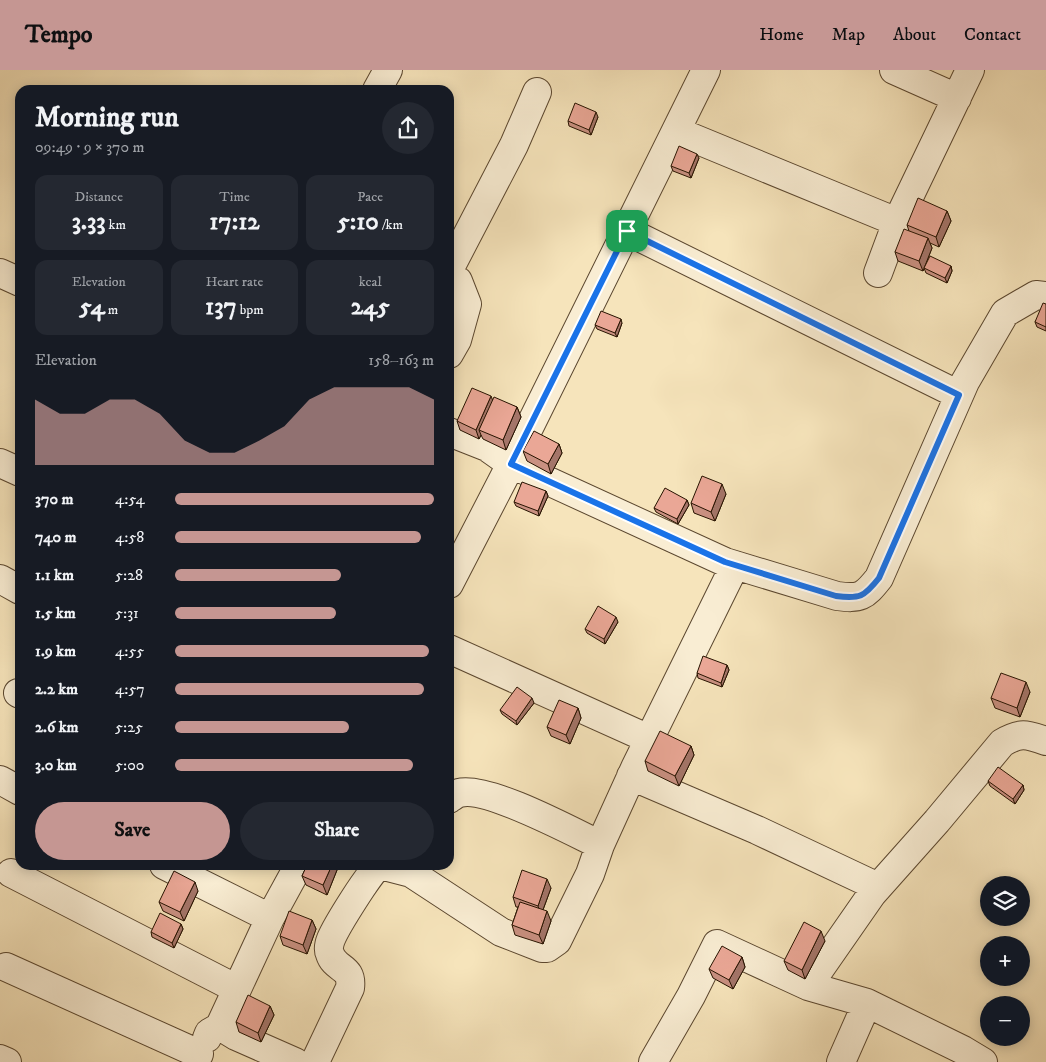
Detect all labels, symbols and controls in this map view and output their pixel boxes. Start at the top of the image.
text: Tempo [25,20,92,50]
text: Home [759,24,804,46]
text: Map [832,24,865,46]
text: About [893,24,936,46]
text: Contact [964,24,1021,46]
text: Morning run [35,100,179,135]
button: share [382,102,434,154]
text: 09:49 · 9 × 370 m [35,137,145,157]
text: Distance [75,188,123,206]
text: Time [219,188,250,206]
text: Pace [357,188,383,206]
text: 3.33 [72,206,106,237]
text: 17:12 [209,206,260,237]
text: 5:10 [337,206,379,237]
pin [606,210,648,252]
text: km [106,216,126,234]
text: /km [379,216,403,234]
icon: arrive [613,217,641,245]
text: Elevation [72,273,126,291]
text: Heart rate [206,273,263,291]
text: kcal [359,273,382,291]
text: 54 [79,291,105,322]
text: 137 [205,291,237,322]
text: 245 [351,291,390,322]
text: m [105,301,118,319]
text: bpm [237,301,264,319]
text: Elevation [35,350,97,370]
text: 158–163 m [368,350,434,370]
text: 370 m [35,489,73,509]
text: 4:54 [115,489,145,509]
text: 740 m [35,527,76,547]
text: 4:58 [115,527,144,547]
text: 1.1 km [35,565,74,585]
text: 5:28 [115,565,143,585]
text: 1.5 km [35,603,76,623]
text: 5:31 [115,603,139,623]
text: 1.9 km [35,641,76,661]
text: 4:55 [115,641,144,661]
text: 2.2 km [35,679,78,699]
text: 4:57 [115,679,145,699]
text: 2.6 km [35,717,79,737]
text: 5:25 [115,717,143,737]
text: 3.0 km [35,755,77,775]
text: 5:00 [115,755,144,775]
button: Save [35,802,230,860]
button: Share [240,802,434,860]
map controls [980,876,1030,1046]
button: layers [980,876,1030,926]
button: + [980,936,1030,986]
button: − [980,996,1030,1046]

